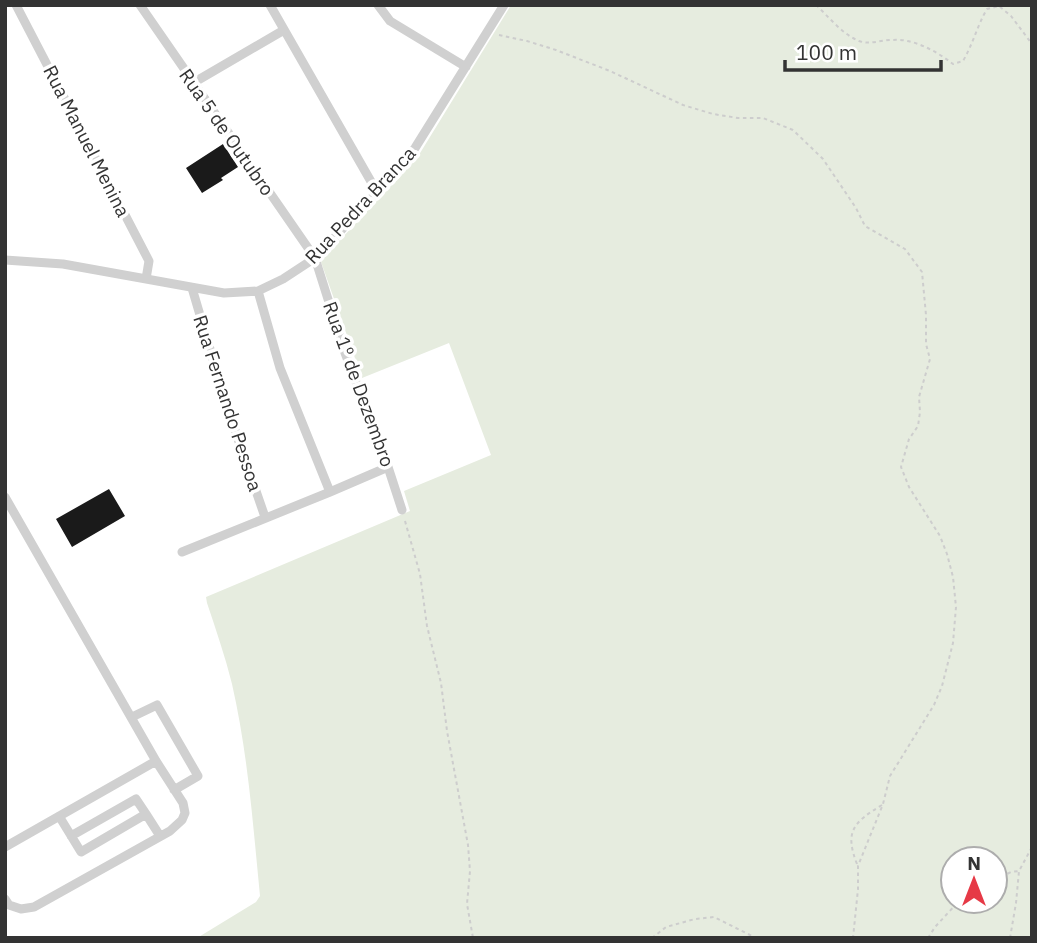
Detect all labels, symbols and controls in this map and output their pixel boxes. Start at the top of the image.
scale bar [785,28,941,72]
text: 100 m [796,38,857,66]
street label: Rua Manuel Menina [38,61,136,221]
street label: Rua 5 de Outubro [174,64,280,200]
street label: Rua Pedra Branca [300,141,420,269]
street label: Rua 1º de Dezembro [318,298,400,470]
street label: Rua Fernando Pessoa [188,312,268,494]
north arrow [939,845,1009,915]
text: N [967,851,981,875]

